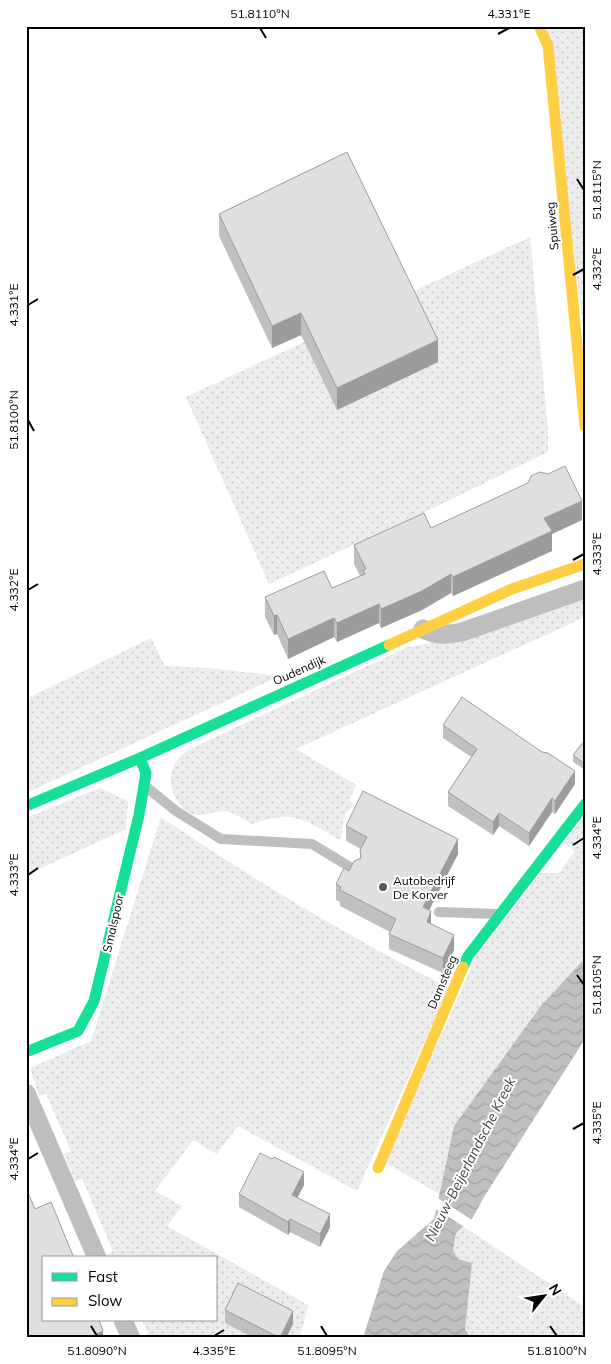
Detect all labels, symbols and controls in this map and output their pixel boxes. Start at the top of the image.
text: 51.8110°N [230,6,290,21]
text: 4.331°E [487,6,531,21]
text: 51.8115°N [589,160,604,220]
street label: Spuiweg [542,201,562,251]
text: 4.332°E [589,247,604,291]
text: 4.331°E [6,283,21,327]
text: 51.8100°N [6,390,21,450]
text: 4.333°E [589,532,604,576]
text: 4.332°E [6,568,21,612]
street label: Oudendijk [270,651,328,688]
text: 4.334°E [589,816,604,860]
text: 4.333°E [6,853,21,897]
place label: Autobedrijf De Korver [393,873,456,902]
marker: Autobedrijf De Korver [377,881,389,893]
street label: Smalspoor [99,892,127,954]
street label: Damsteeg [424,953,460,1011]
text: 51.8105°N [589,955,604,1015]
water label: Nieuw-Beijerlandsche Kreek [421,1073,520,1244]
text: 4.335°E [589,1101,604,1145]
text: 4.334°E [6,1137,21,1181]
legend [42,1256,218,1322]
text: Fast [88,1267,118,1286]
north arrow [518,1272,568,1322]
text: N [545,1280,566,1299]
text: Slow [88,1291,122,1310]
text: 51.8090°N [67,1343,127,1358]
text: 4.335°E [192,1343,236,1358]
text: 51.8095°N [297,1343,357,1358]
text: 51.8100°N [527,1343,587,1358]

